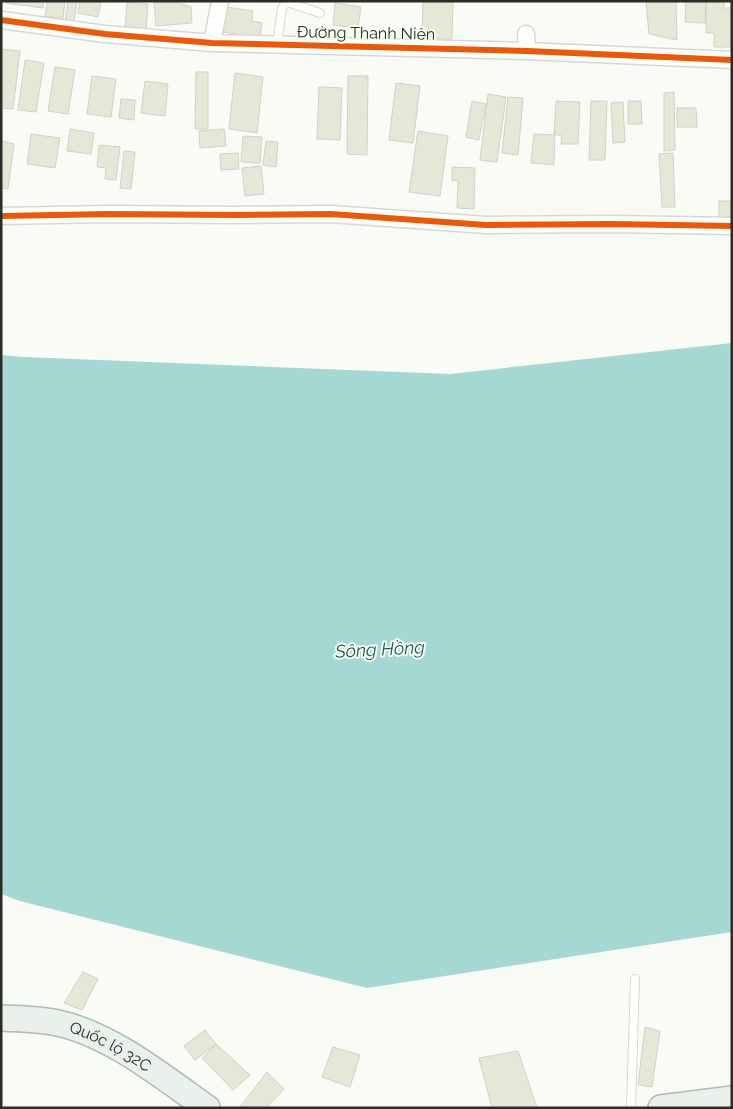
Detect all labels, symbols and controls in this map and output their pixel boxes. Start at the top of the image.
street label: Đường Thanh Niên [297,22,435,44]
water label: Sông Hồng [334,636,426,662]
street label: Quốc lộ 32C [67,1017,155,1075]

